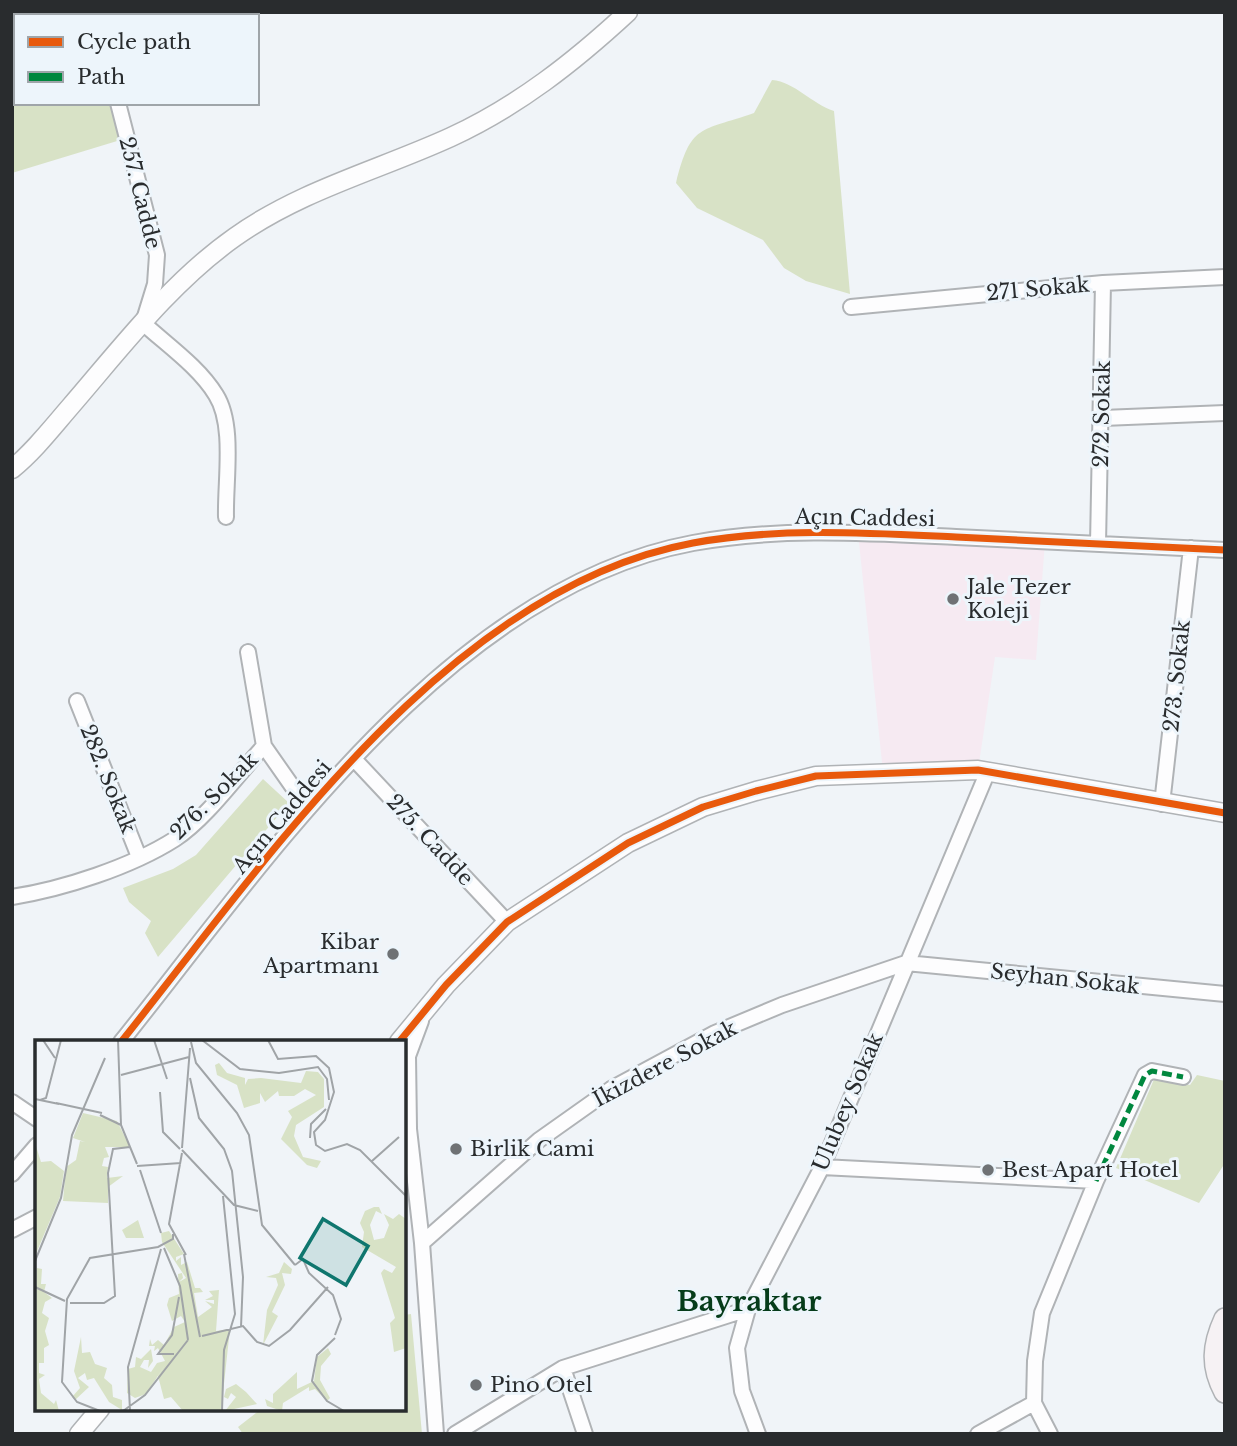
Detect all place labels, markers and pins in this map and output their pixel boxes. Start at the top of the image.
place label: Jale Tezer Koleji [964,574,1071,624]
marker: Jale Tezer Koleji [945,591,961,607]
place label: Kibar Apartmanı [262,929,379,979]
marker: Kibar Apartmanı [385,946,401,962]
place label: Birlik Cami [470,1136,594,1162]
marker: Birlik Cami [448,1141,464,1157]
place label: Best Apart Hotel [1002,1157,1178,1183]
marker: Best Apart Hotel [980,1162,996,1178]
place label: Pino Otel [490,1372,593,1398]
marker: Pino Otel [468,1377,484,1393]

